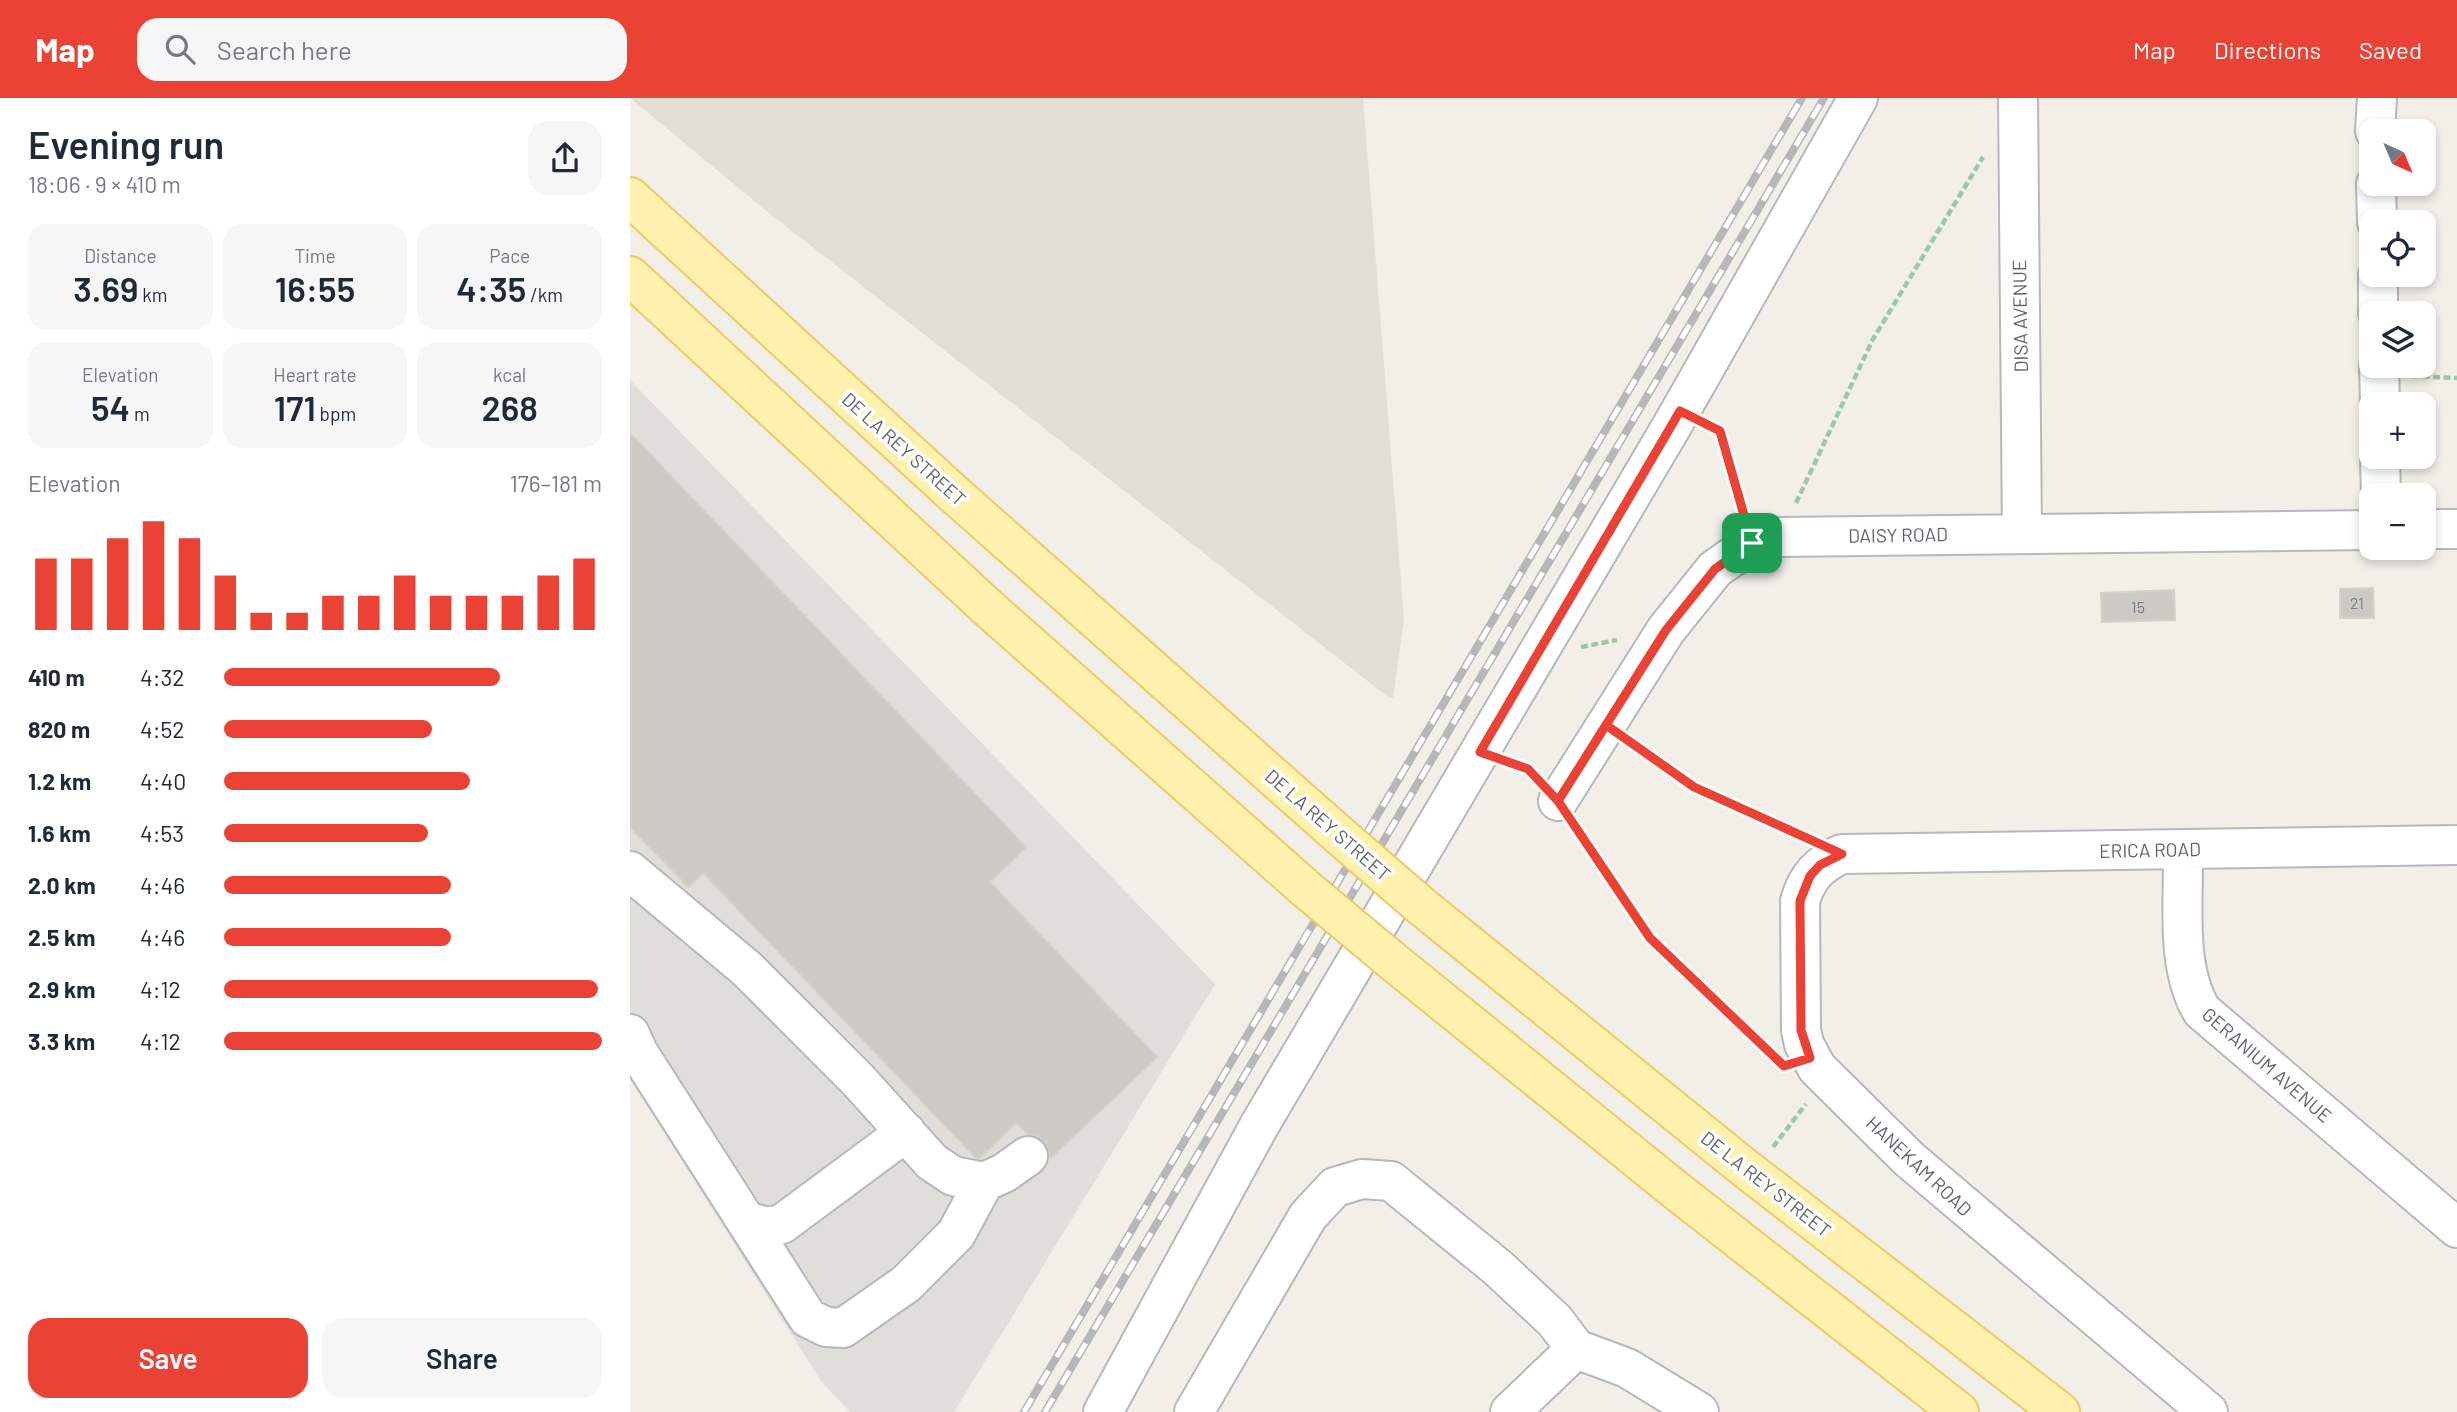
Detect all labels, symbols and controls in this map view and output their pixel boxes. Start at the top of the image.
search box [137,18,627,81]
text: Map [35,29,95,69]
icon: search [161,30,199,68]
text: Search here [217,34,352,65]
text: Map [2133,35,2176,64]
text: Directions [2214,35,2321,64]
text: Saved [2359,35,2422,64]
north arrow [2359,119,2436,196]
map controls [2359,119,2436,560]
text: Evening run [28,121,224,167]
button: share [528,121,602,195]
text: 18:06 · 9 × 410 m [28,170,181,198]
button: locate [2359,210,2436,287]
text: Distance [84,244,157,267]
text: Time [294,244,336,267]
text: Pace [489,244,530,267]
street label: DISA AVENUE [2007,259,2032,373]
text: 3.69 [73,267,138,309]
text: 16:55 [275,267,355,309]
text: 4:35 [456,267,526,309]
text: km [138,283,167,306]
text: /km [526,283,563,306]
button: layers [2359,301,2436,378]
text: Elevation [82,363,159,386]
text: Heart rate [273,363,357,386]
text: kcal [493,363,526,386]
text: 54 [91,386,130,428]
text: 171 [274,386,316,428]
text: 268 [481,386,538,428]
street label: DE LA REY STREET [838,387,971,510]
button: + [2359,392,2436,469]
text: m [130,402,150,425]
text: bpm [316,402,356,425]
text: Elevation [28,469,121,497]
text: 176–181 m [510,469,602,497]
button: − [2359,483,2436,560]
pin [1722,513,1782,573]
street label: DAISY ROAD [1848,522,1948,547]
icon: arrive [1733,524,1771,562]
house number: 21 [2350,593,2364,612]
house number: 15 [2131,597,2145,616]
text: 410 m [28,663,85,691]
text: 4:32 [140,663,185,691]
text: 820 m [28,715,90,743]
text: 4:52 [140,715,185,743]
street label: DE LA REY STREET [1261,764,1396,885]
text: 1.2 km [28,767,91,795]
text: 4:40 [140,767,186,795]
text: 1.6 km [28,819,91,847]
text: 4:53 [140,819,184,847]
street label: ERICA ROAD [2099,837,2201,862]
text: 2.0 km [28,871,96,899]
text: 4:46 [140,871,185,899]
text: 2.5 km [28,923,96,951]
text: 4:46 [140,923,185,951]
text: 2.9 km [28,975,95,1003]
text: 4:12 [140,975,181,1003]
street label: GERANIUM AVENUE [2198,1002,2337,1127]
text: 3.3 km [28,1027,95,1055]
text: 4:12 [140,1027,181,1055]
street label: HANEKAM ROAD [1862,1111,1977,1220]
street label: DE LA REY STREET [1697,1126,1836,1241]
button: Save [28,1318,308,1398]
button: Share [322,1318,602,1398]

